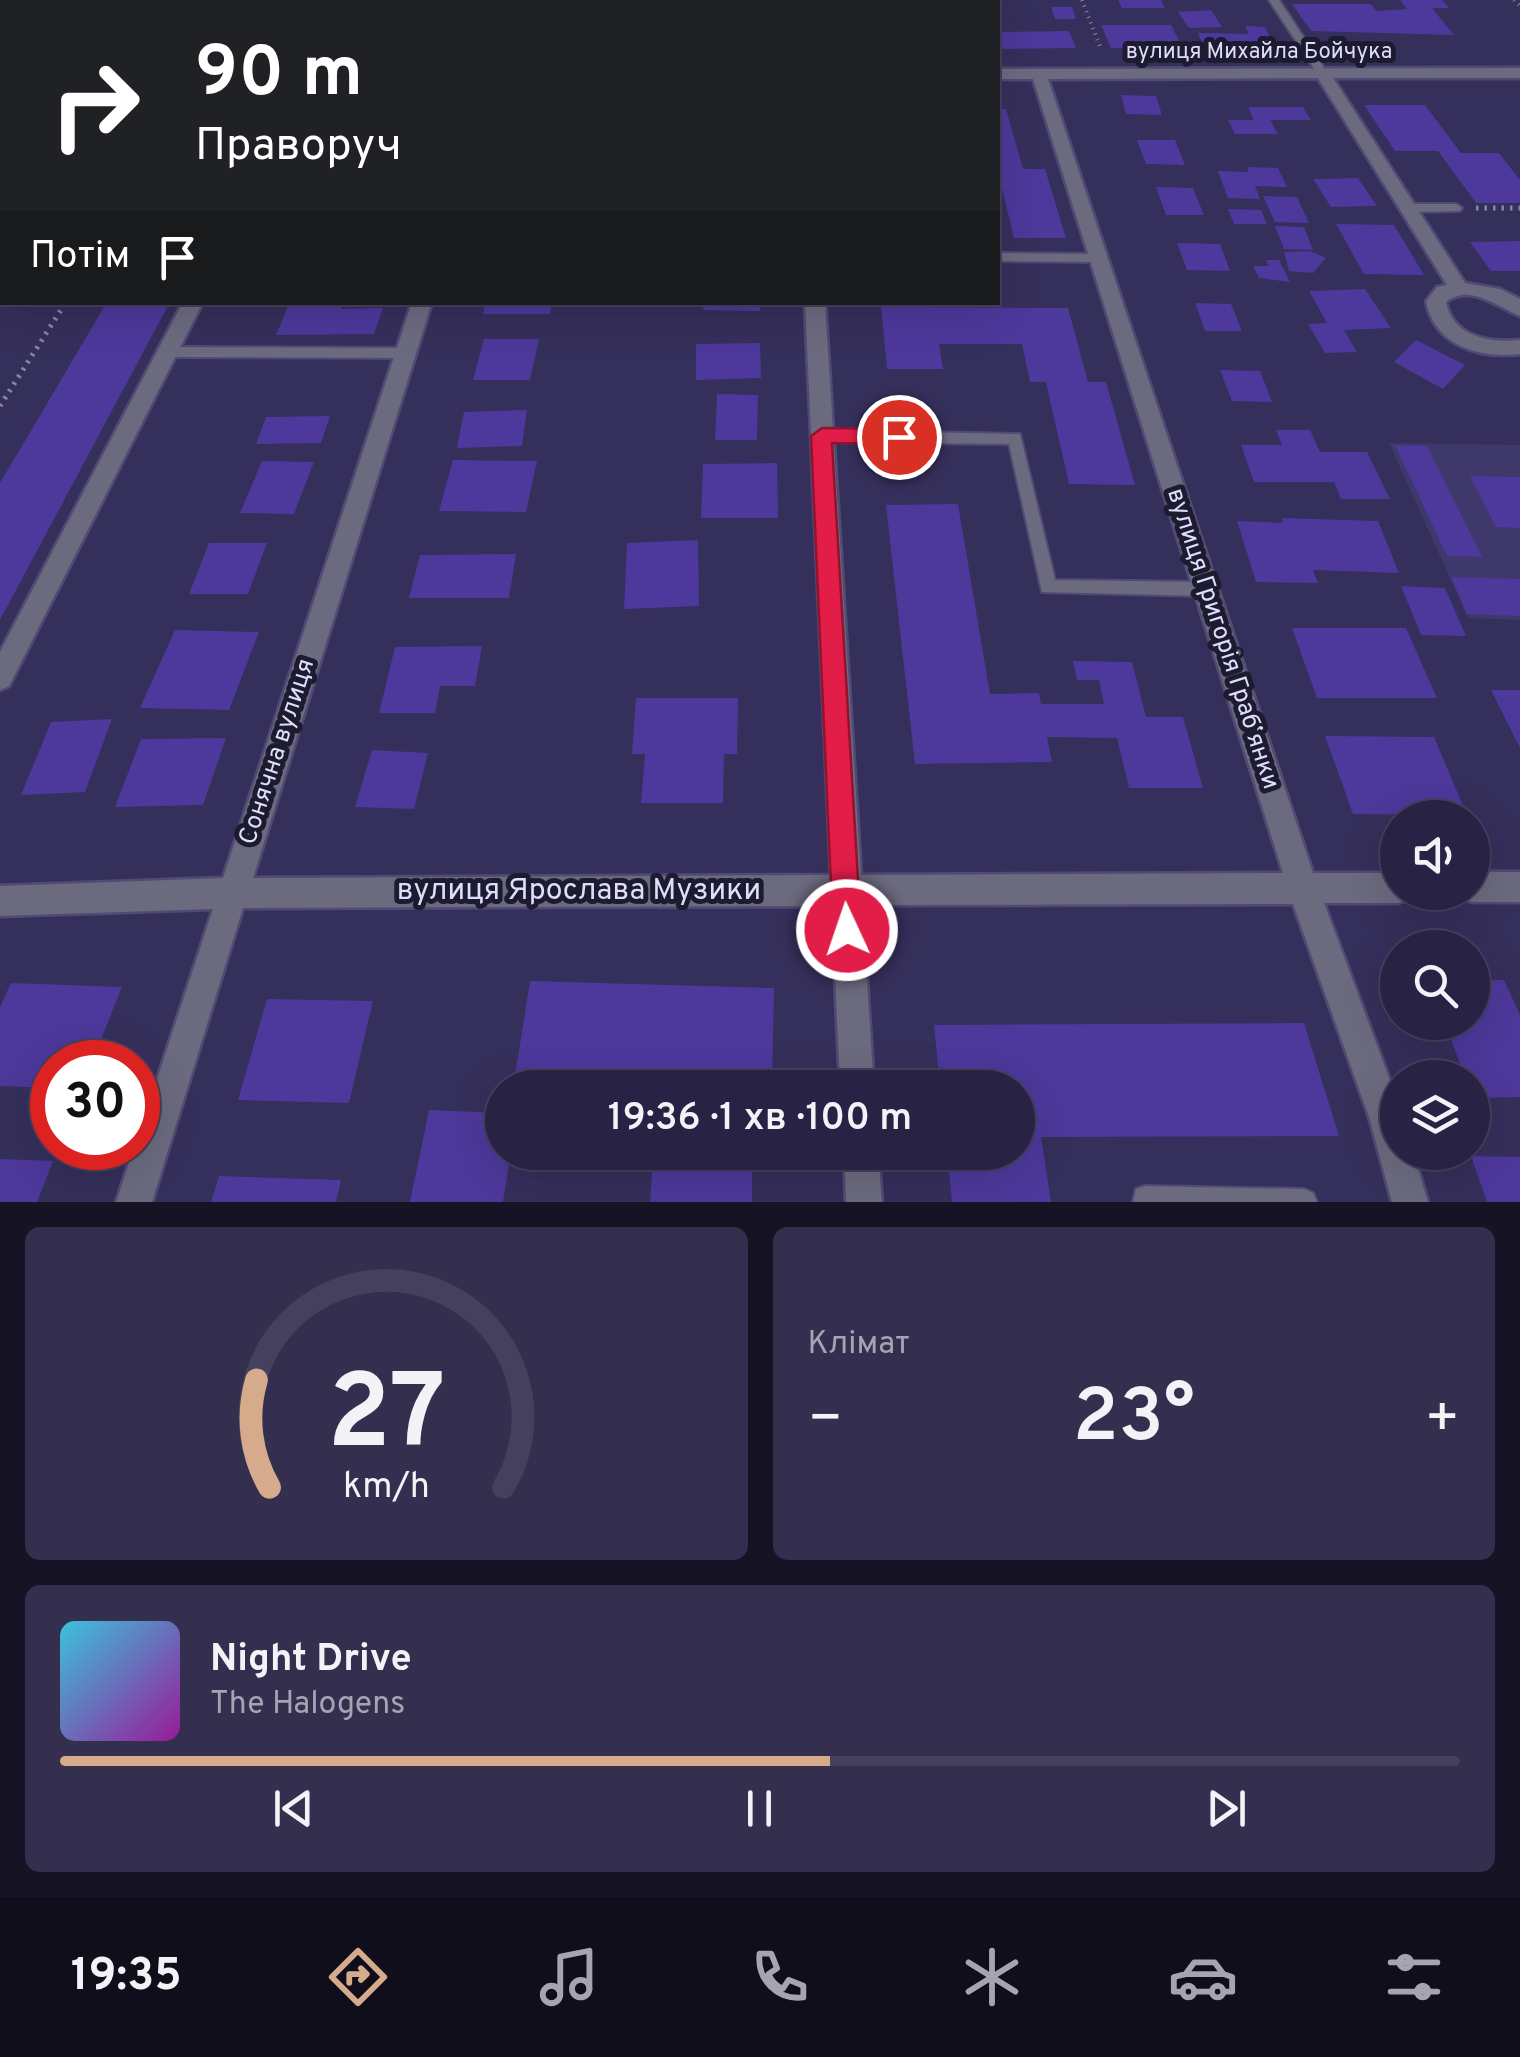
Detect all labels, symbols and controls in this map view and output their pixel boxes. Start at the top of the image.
text: 90 m [195,32,363,121]
street label: вулиця Михайла Бойчука [1126,39,1392,66]
icon: right [30,40,160,170]
text: Праворуч [195,119,402,176]
icon: arrive [150,230,205,285]
text: Потім [30,233,130,282]
pin [857,395,942,480]
icon: arrive [872,410,927,465]
street label: вулиця Григорія Грабʼянки [1158,484,1286,794]
street label: Сонячна вулиця [233,655,323,849]
map controls [1380,800,1490,1170]
button: sound [1380,800,1490,910]
street label: вулиця Ярослава Музики [397,873,761,910]
position arrow [795,878,899,982]
button: search [1380,930,1490,1040]
speed limit sign: 30 [30,1040,160,1170]
button: layers [1380,1060,1490,1170]
text: 19:36 · 1 хв · 100 m [608,1095,912,1144]
text: Клімат [808,1325,910,1365]
text: 27 [327,1353,445,1485]
text: 23° [1073,1373,1195,1468]
text: − [808,1386,843,1456]
text: + [1425,1386,1460,1456]
text: km/h [343,1465,430,1511]
text: Night Drive [210,1636,412,1685]
text: The Halogens [210,1685,405,1725]
icon: previous [266,1781,321,1836]
icon: pause [732,1781,787,1836]
icon: next [1199,1781,1254,1836]
icon: directions [323,1942,393,2012]
icon: music [534,1942,604,2012]
icon: phone [745,1942,815,2012]
icon: climate [957,1942,1027,2012]
icon: car [1168,1942,1238,2012]
icon: filters [1379,1942,1449,2012]
text: 19:35 [71,1949,182,2006]

